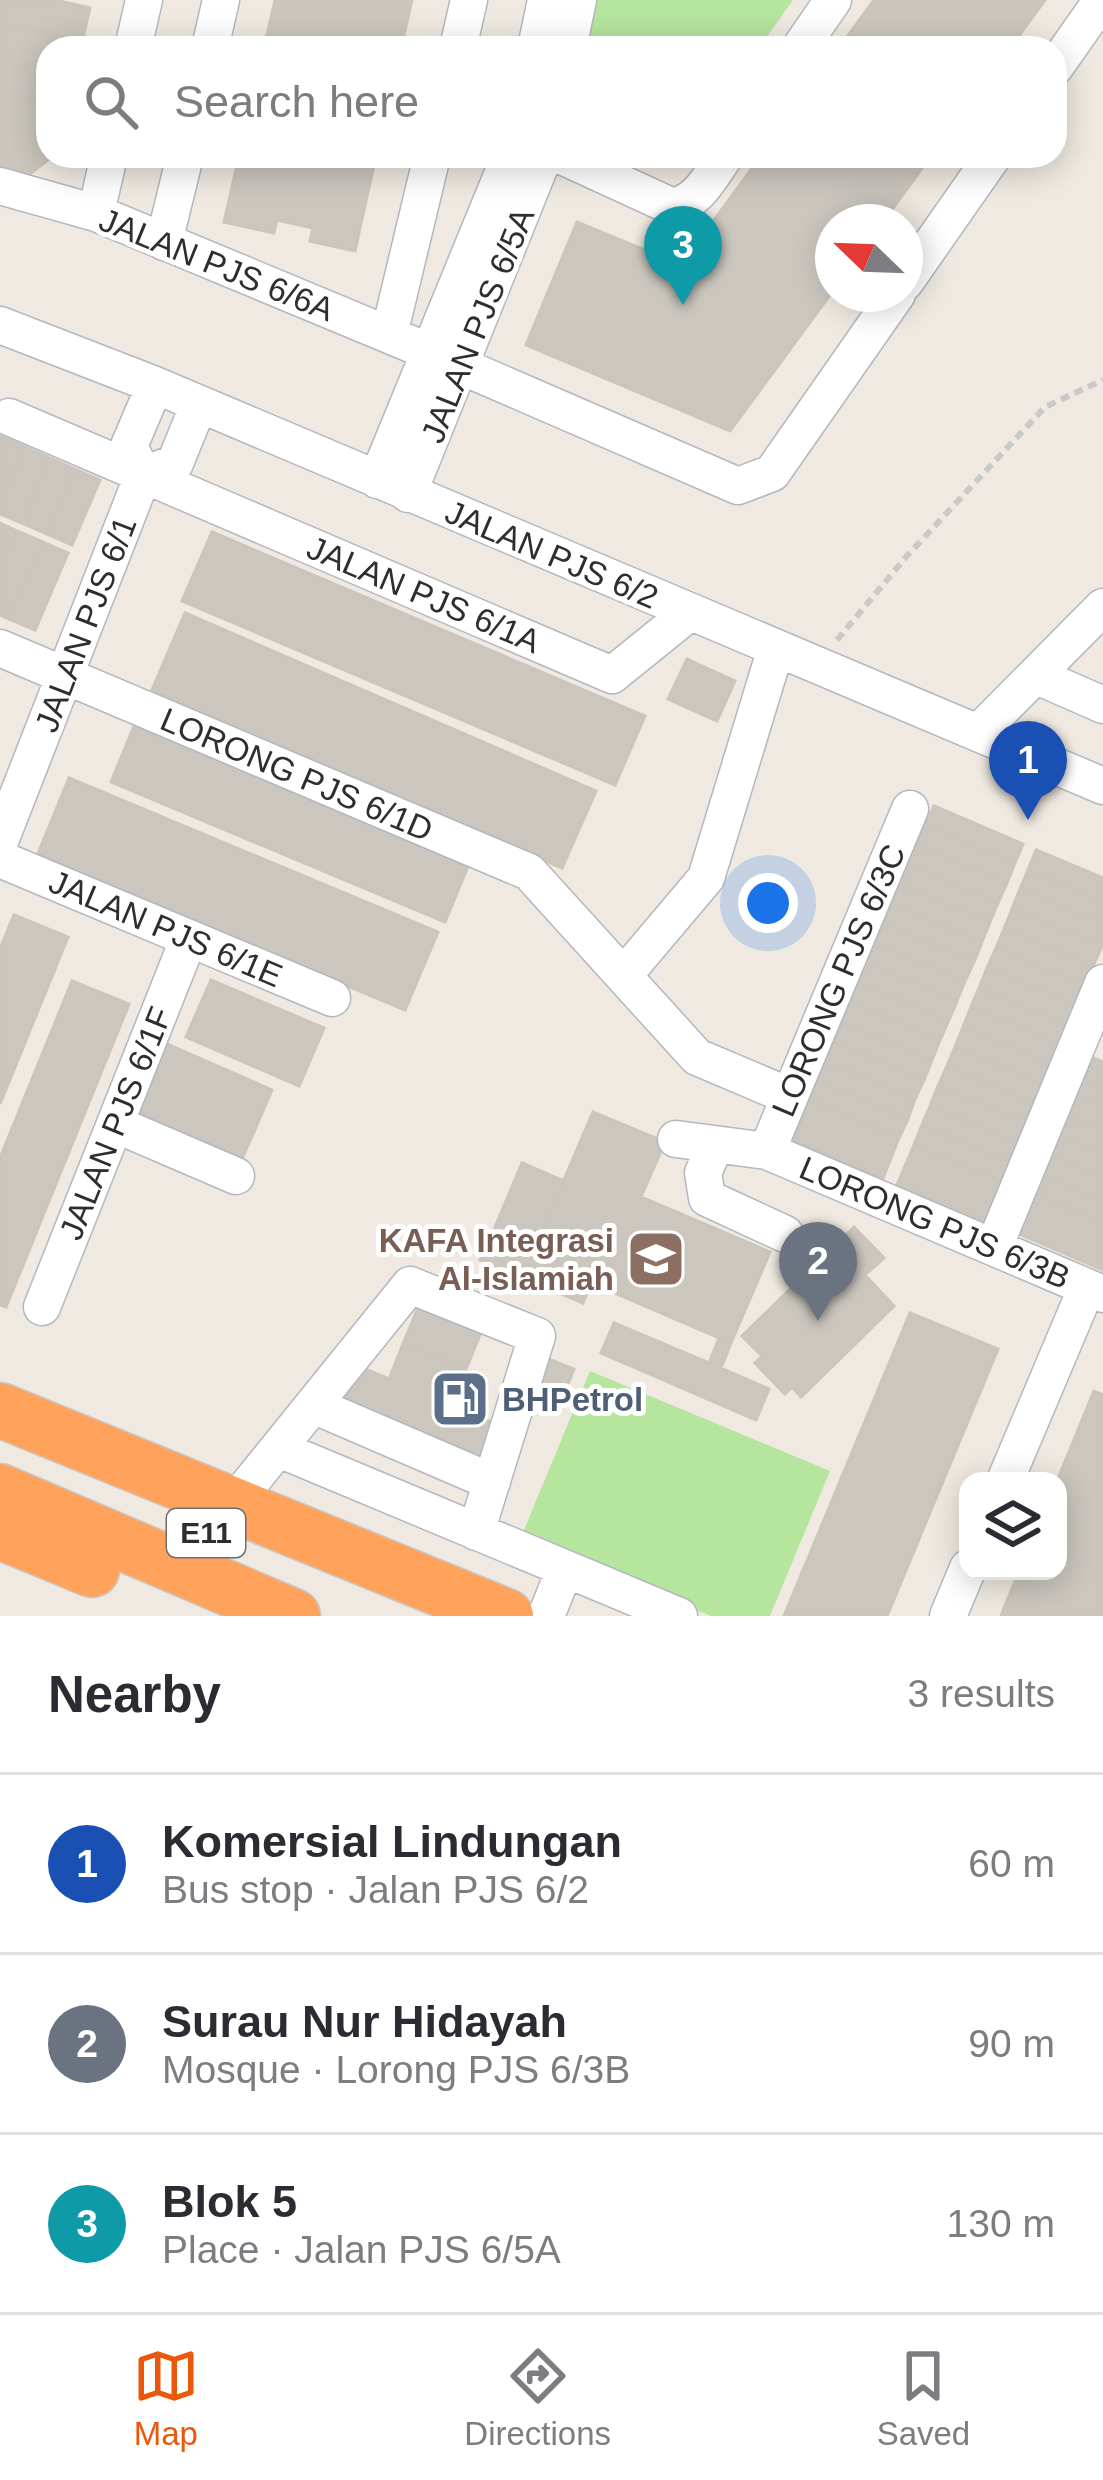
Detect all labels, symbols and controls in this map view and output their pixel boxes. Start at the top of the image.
search box [36,36,1067,168]
icon: search [78,69,144,135]
text: Search here [174,76,419,127]
street label: JALAN PJS 6/6A [94,201,339,328]
street label: JALAN PJS 6/5A [414,203,541,448]
north arrow [815,204,923,312]
pin: 3 [644,206,722,305]
street label: JALAN PJS 6/2 [440,493,664,616]
street label: JALAN PJS 6/1 [27,511,143,737]
street label: JALAN PJS 6/1A [302,529,546,660]
street label: LORONG PJS 6/1D [155,700,438,848]
pin: 1 [989,721,1067,820]
street label: LORONG PJS 6/3C [764,839,912,1122]
street label: JALAN PJS 6/1E [44,863,288,994]
your location [738,873,798,933]
street label: JALAN PJS 6/1F [52,1001,179,1245]
street label: LORONG PJS 6/3B [794,1149,1075,1296]
place label: KAFA Integrasi Al-Islamiah [379,1222,614,1297]
pin: 2 [779,1222,857,1321]
school or university icon: KAFA Integrasi Al-Islamiah [625,1228,687,1290]
fuel station icon: BHPetrol [429,1368,491,1430]
place label: BHPetrol [502,1381,643,1418]
map controls [959,1472,1067,1580]
button: layers [959,1472,1067,1580]
road number: E11 [167,1509,245,1557]
text: Nearby [48,1666,221,1723]
text: 3 results [908,1672,1055,1715]
text: Komersial Lindungan [162,1816,622,1867]
text: 1 [76,1842,98,1885]
text: 60 m [968,1842,1055,1885]
text: Bus stop · Jalan PJS 6/2 [162,1868,589,1911]
text: Surau Nur Hidayah [162,1996,567,2047]
text: 2 [76,2022,98,2065]
text: 90 m [968,2022,1055,2065]
text: Mosque · Lorong PJS 6/3B [162,2048,630,2091]
text: Blok 5 [162,2176,297,2227]
text: 3 [76,2202,98,2245]
text: 130 m [947,2202,1055,2245]
text: Place · Jalan PJS 6/5A [162,2228,561,2271]
tab: Map [133,2343,199,2453]
tab: Directions [464,2343,611,2453]
tab: Saved [877,2343,970,2453]

